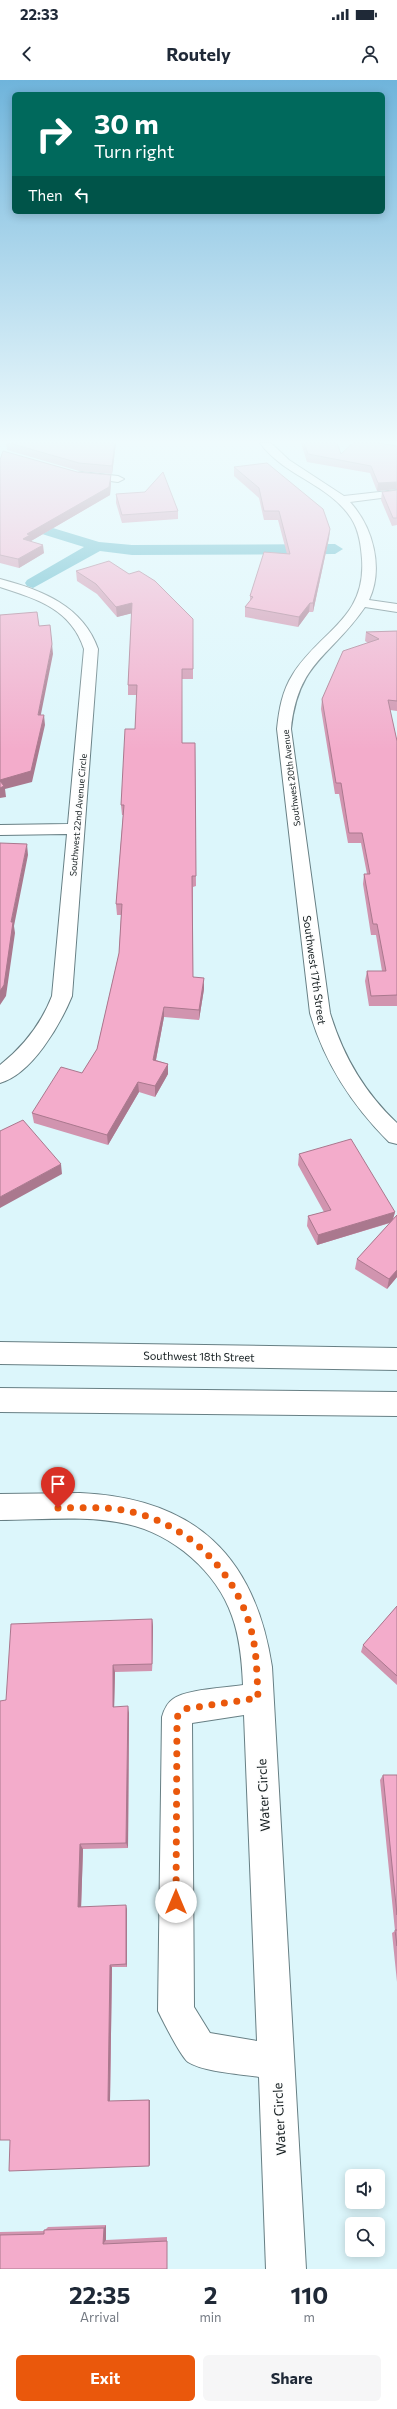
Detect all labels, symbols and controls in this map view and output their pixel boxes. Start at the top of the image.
text: 22:33 [20,5,58,23]
icon: back [16,43,38,65]
text: Routely [166,43,231,65]
icon: person [359,43,381,65]
text: 30 m [94,106,159,140]
icon: right [28,108,80,160]
text: Turn right [94,140,174,162]
icon: left [71,184,93,206]
text: Then [28,186,63,204]
street label: Southwest 20th Avenue [280,729,302,827]
street label: Southwest 22nd Avenue Circle [67,753,89,877]
street label: Southwest 17th Street [301,914,329,1026]
street label: Southwest 18th Street [143,1349,255,1363]
pin [41,1467,75,1508]
icon: arrive [47,1473,69,1495]
street label: Water Circle [253,1758,273,1832]
position arrow [155,1881,197,1923]
street label: Water Circle [269,2082,289,2156]
map controls [345,2169,385,2257]
button: sound [345,2169,385,2209]
button: search [345,2217,385,2257]
text: 22:35 [69,2280,131,2309]
text: 2 [204,2280,217,2309]
text: 110 [290,2280,328,2309]
text: Arrival [80,2309,119,2325]
text: min [199,2309,222,2325]
text: m [304,2309,315,2325]
button: Exit [16,2355,195,2401]
button: Share [203,2355,381,2401]

